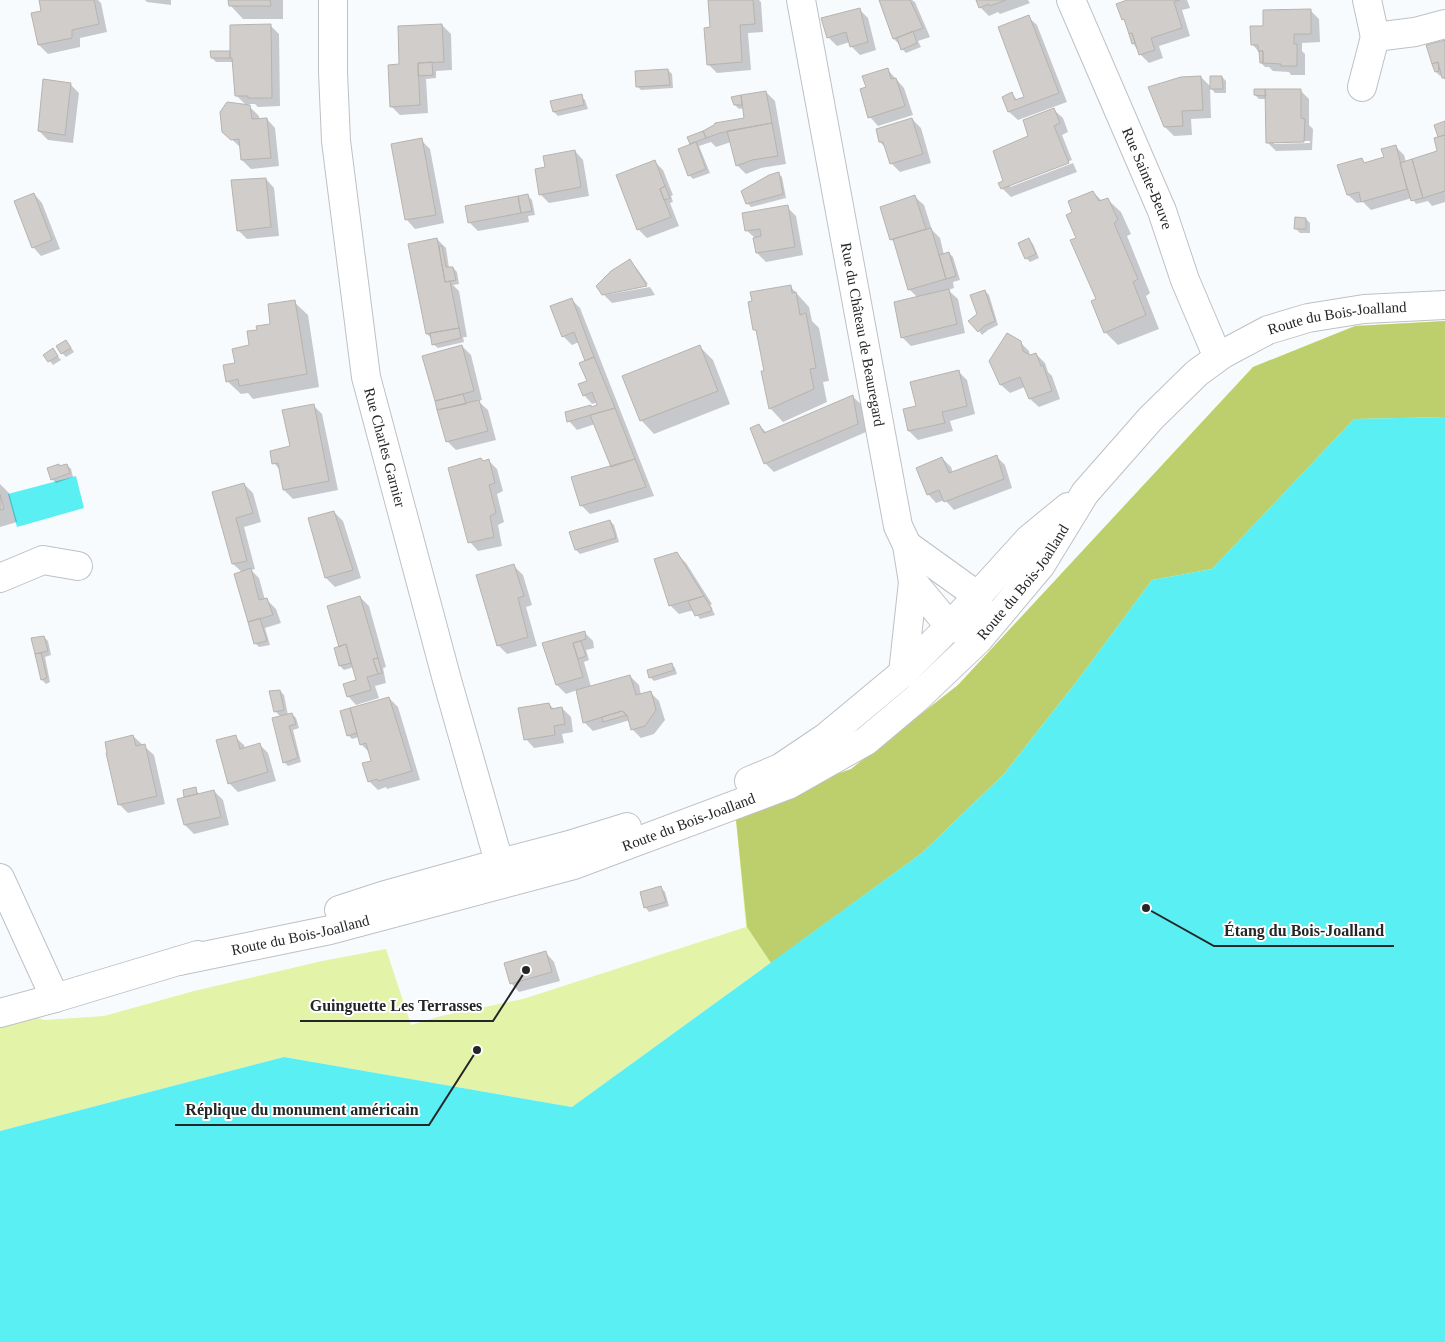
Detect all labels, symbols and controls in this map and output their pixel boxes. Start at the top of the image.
street label: Rue Sainte-Beuve [1119,125,1176,232]
street label: Rue du Château de Beauregard [838,241,888,428]
street label: Route du Bois-Joalland [1266,299,1407,338]
street label: Rue Charles Garnier [361,386,409,509]
street label: Route du Bois-Joalland [974,521,1072,643]
street label: Route du Bois-Joalland [620,790,758,854]
street label: Route du Bois-Joalland [230,912,371,958]
callout: Étang du Bois-Joalland [1214,915,1394,946]
text: Étang du Bois-Joalland [1224,921,1384,940]
callout: Guinguette Les Terrasses [300,990,493,1021]
text: Guinguette Les Terrasses [310,997,482,1015]
callout: Réplique du monument américain [175,1094,429,1125]
text: Réplique du monument américain [185,1101,419,1119]

